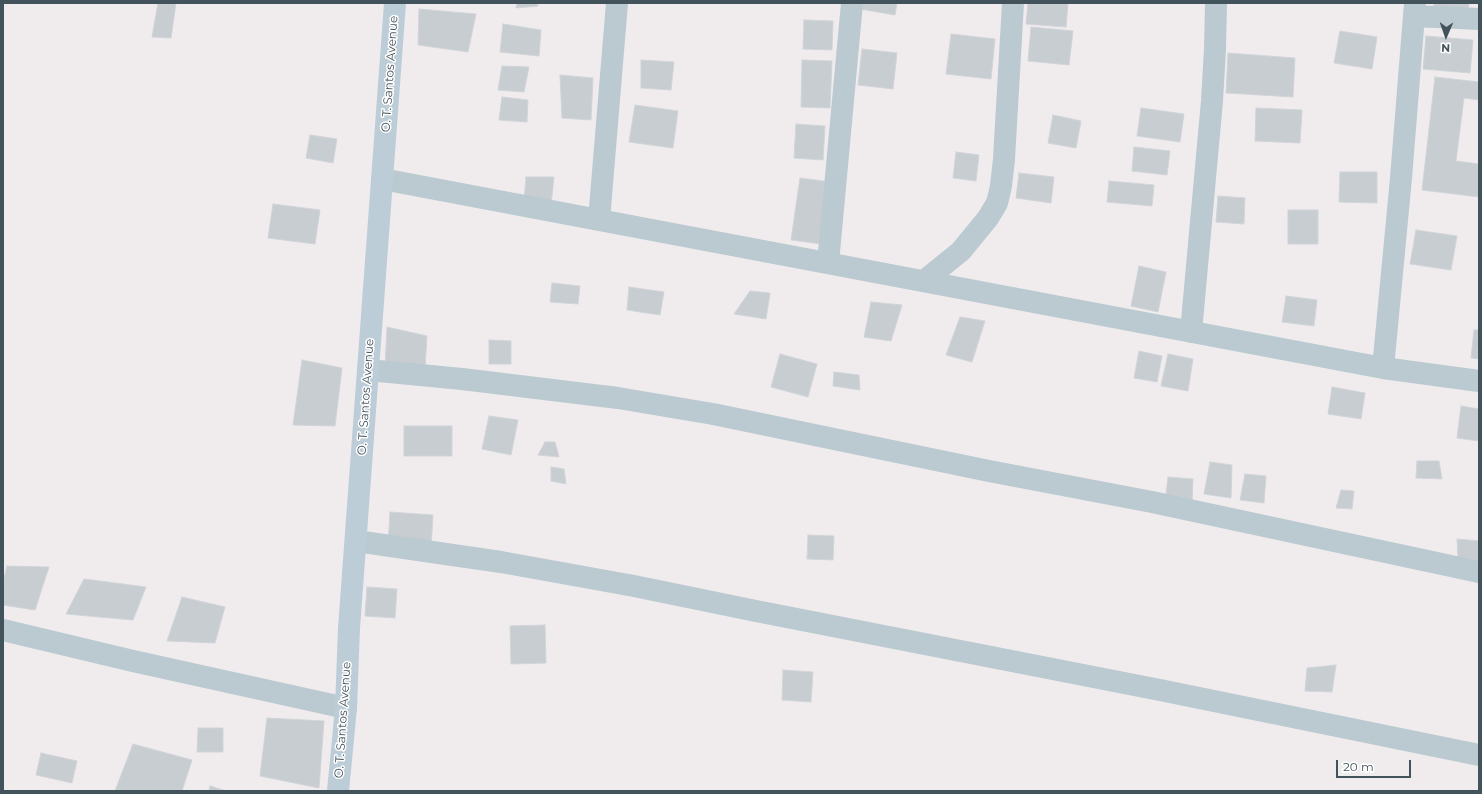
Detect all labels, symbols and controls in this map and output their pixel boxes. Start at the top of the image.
street label: O. T. Santos Avenue [379,15,401,133]
north arrow [1426,16,1466,56]
text: N [1441,41,1450,55]
street label: O. T. Santos Avenue [355,338,377,456]
street label: O. T. Santos Avenue [332,661,354,779]
scale bar [1338,752,1413,778]
text: 20 m [1343,759,1374,774]

